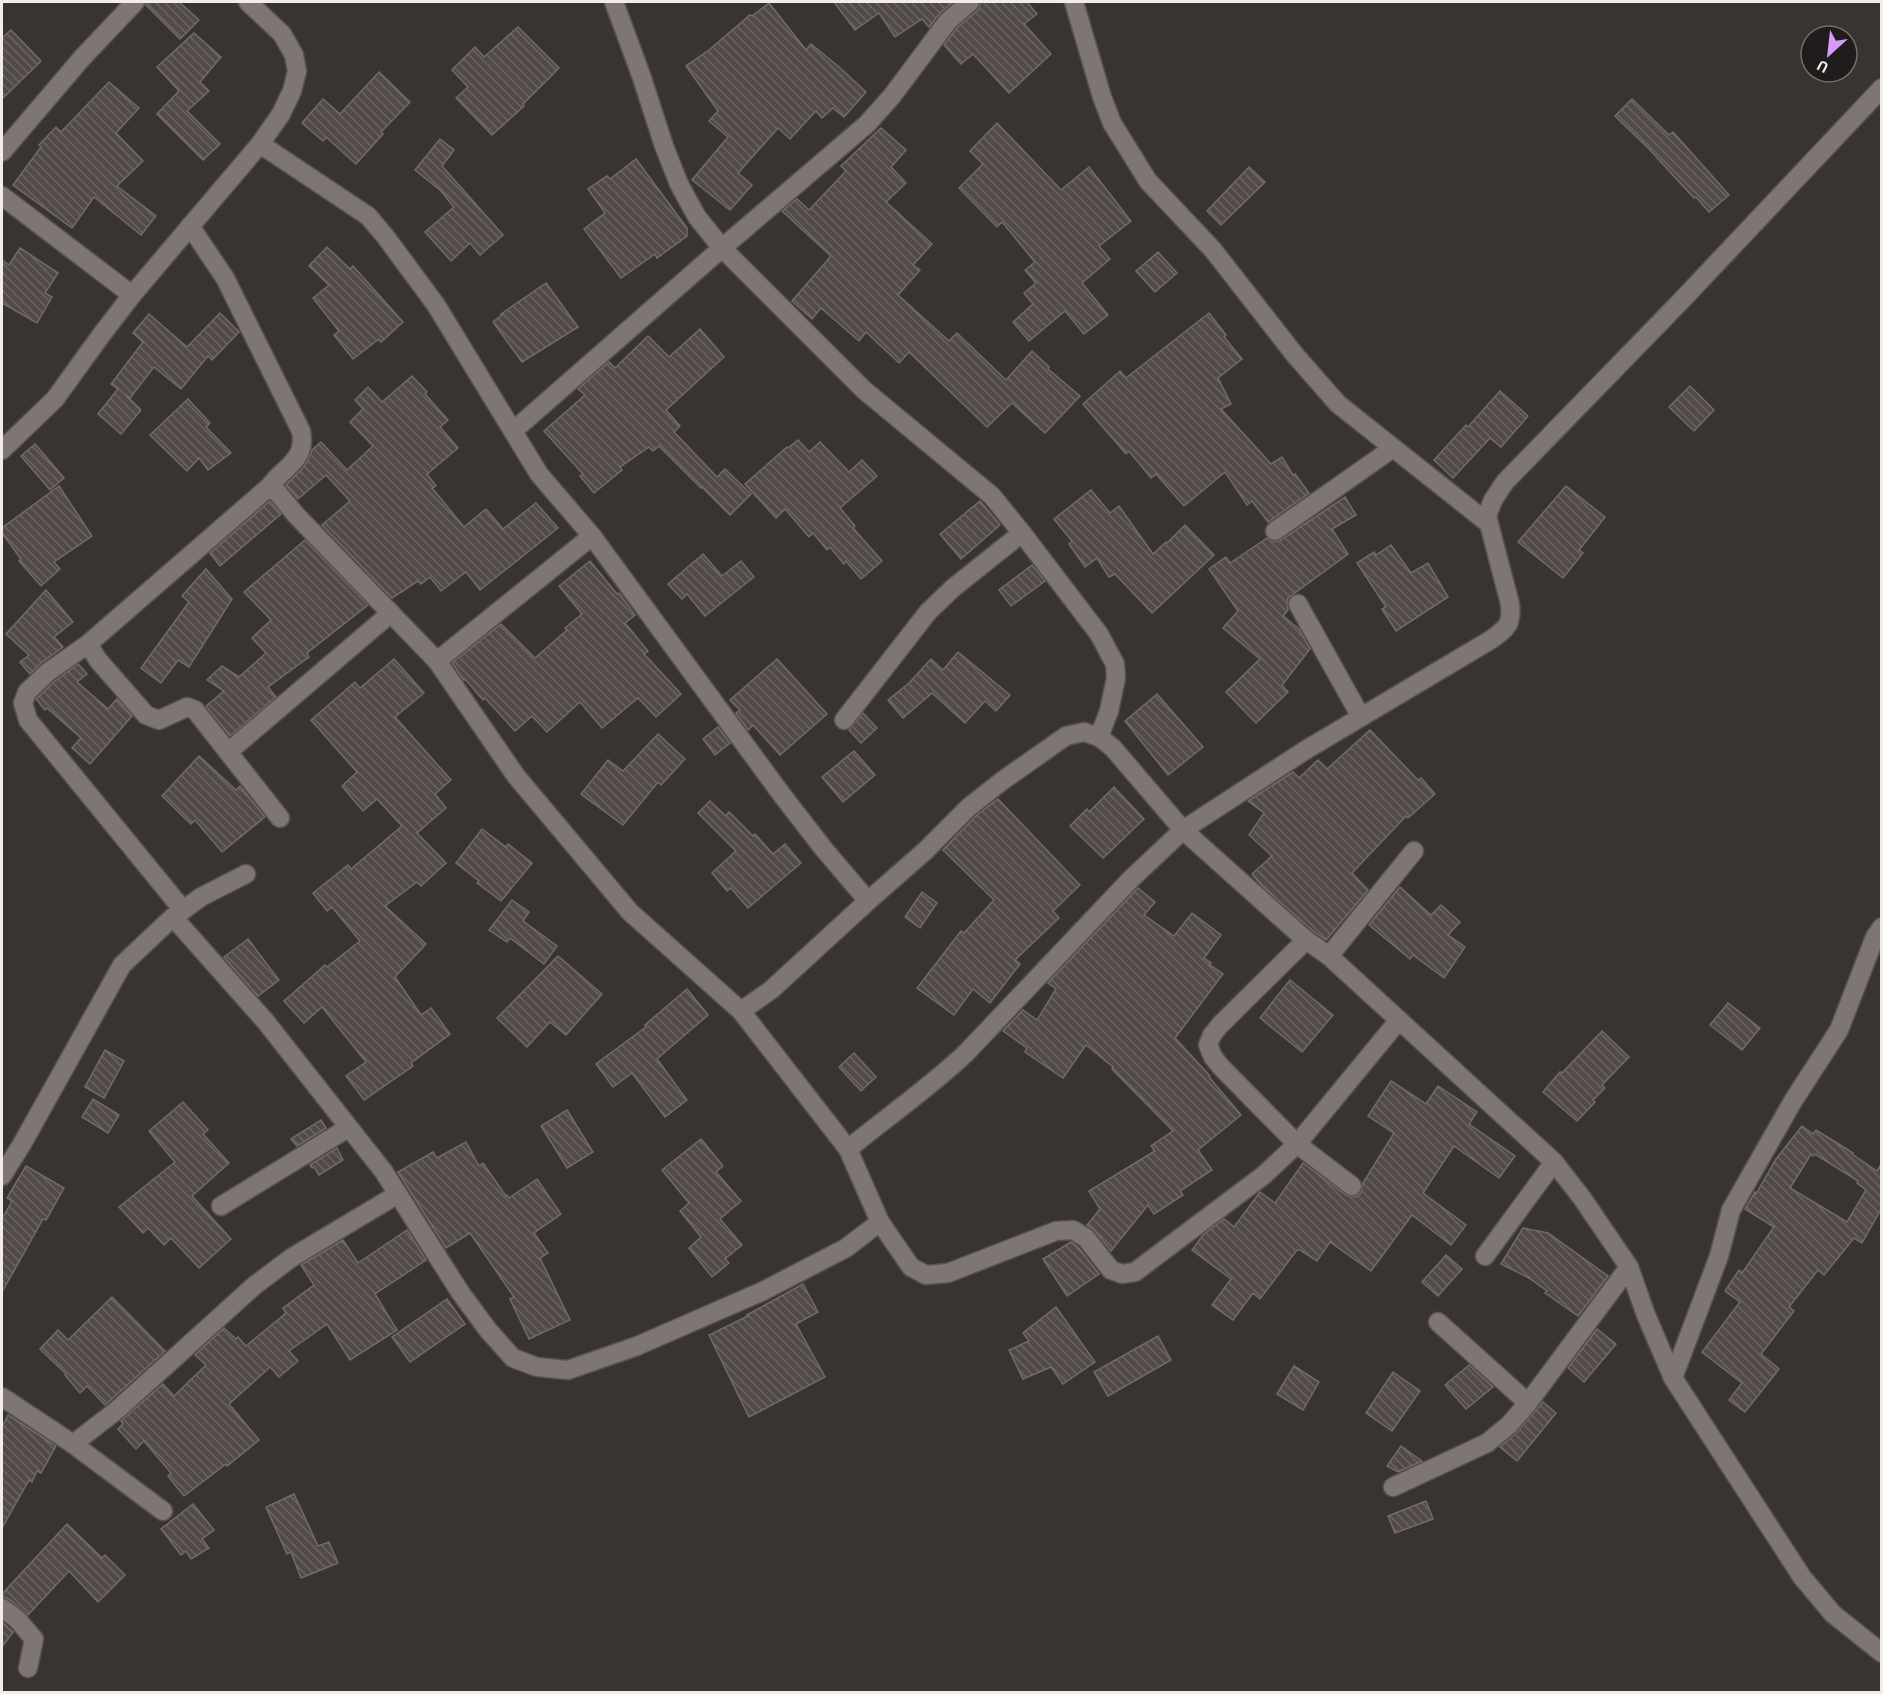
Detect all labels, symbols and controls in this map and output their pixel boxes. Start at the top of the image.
north arrow [1799,24,1859,84]
text: U [1814,57,1831,76]

